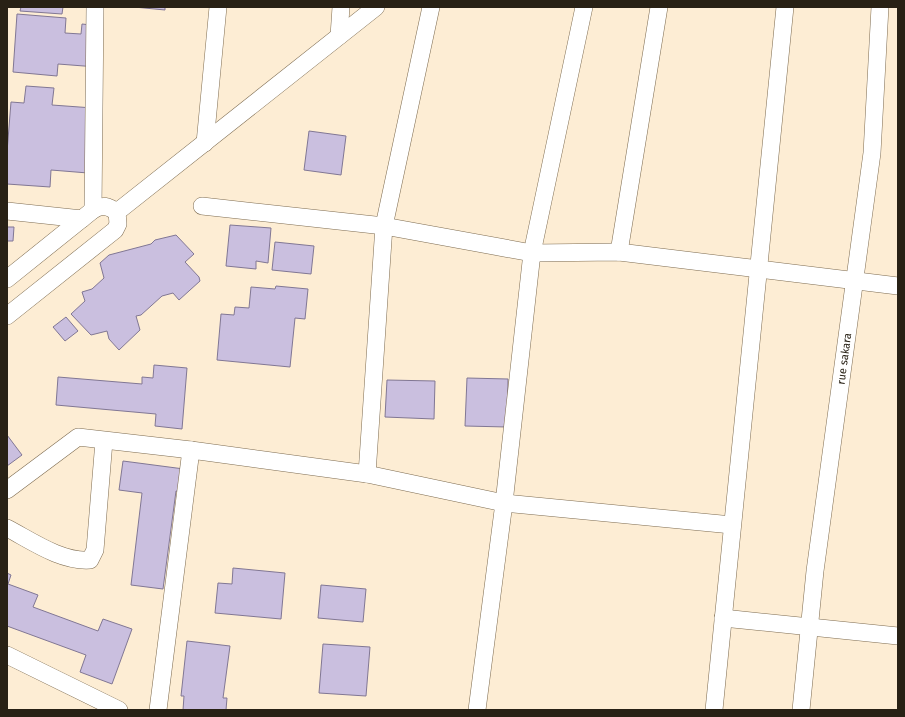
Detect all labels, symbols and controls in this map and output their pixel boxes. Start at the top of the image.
street label: rue sakara [834,332,854,385]

